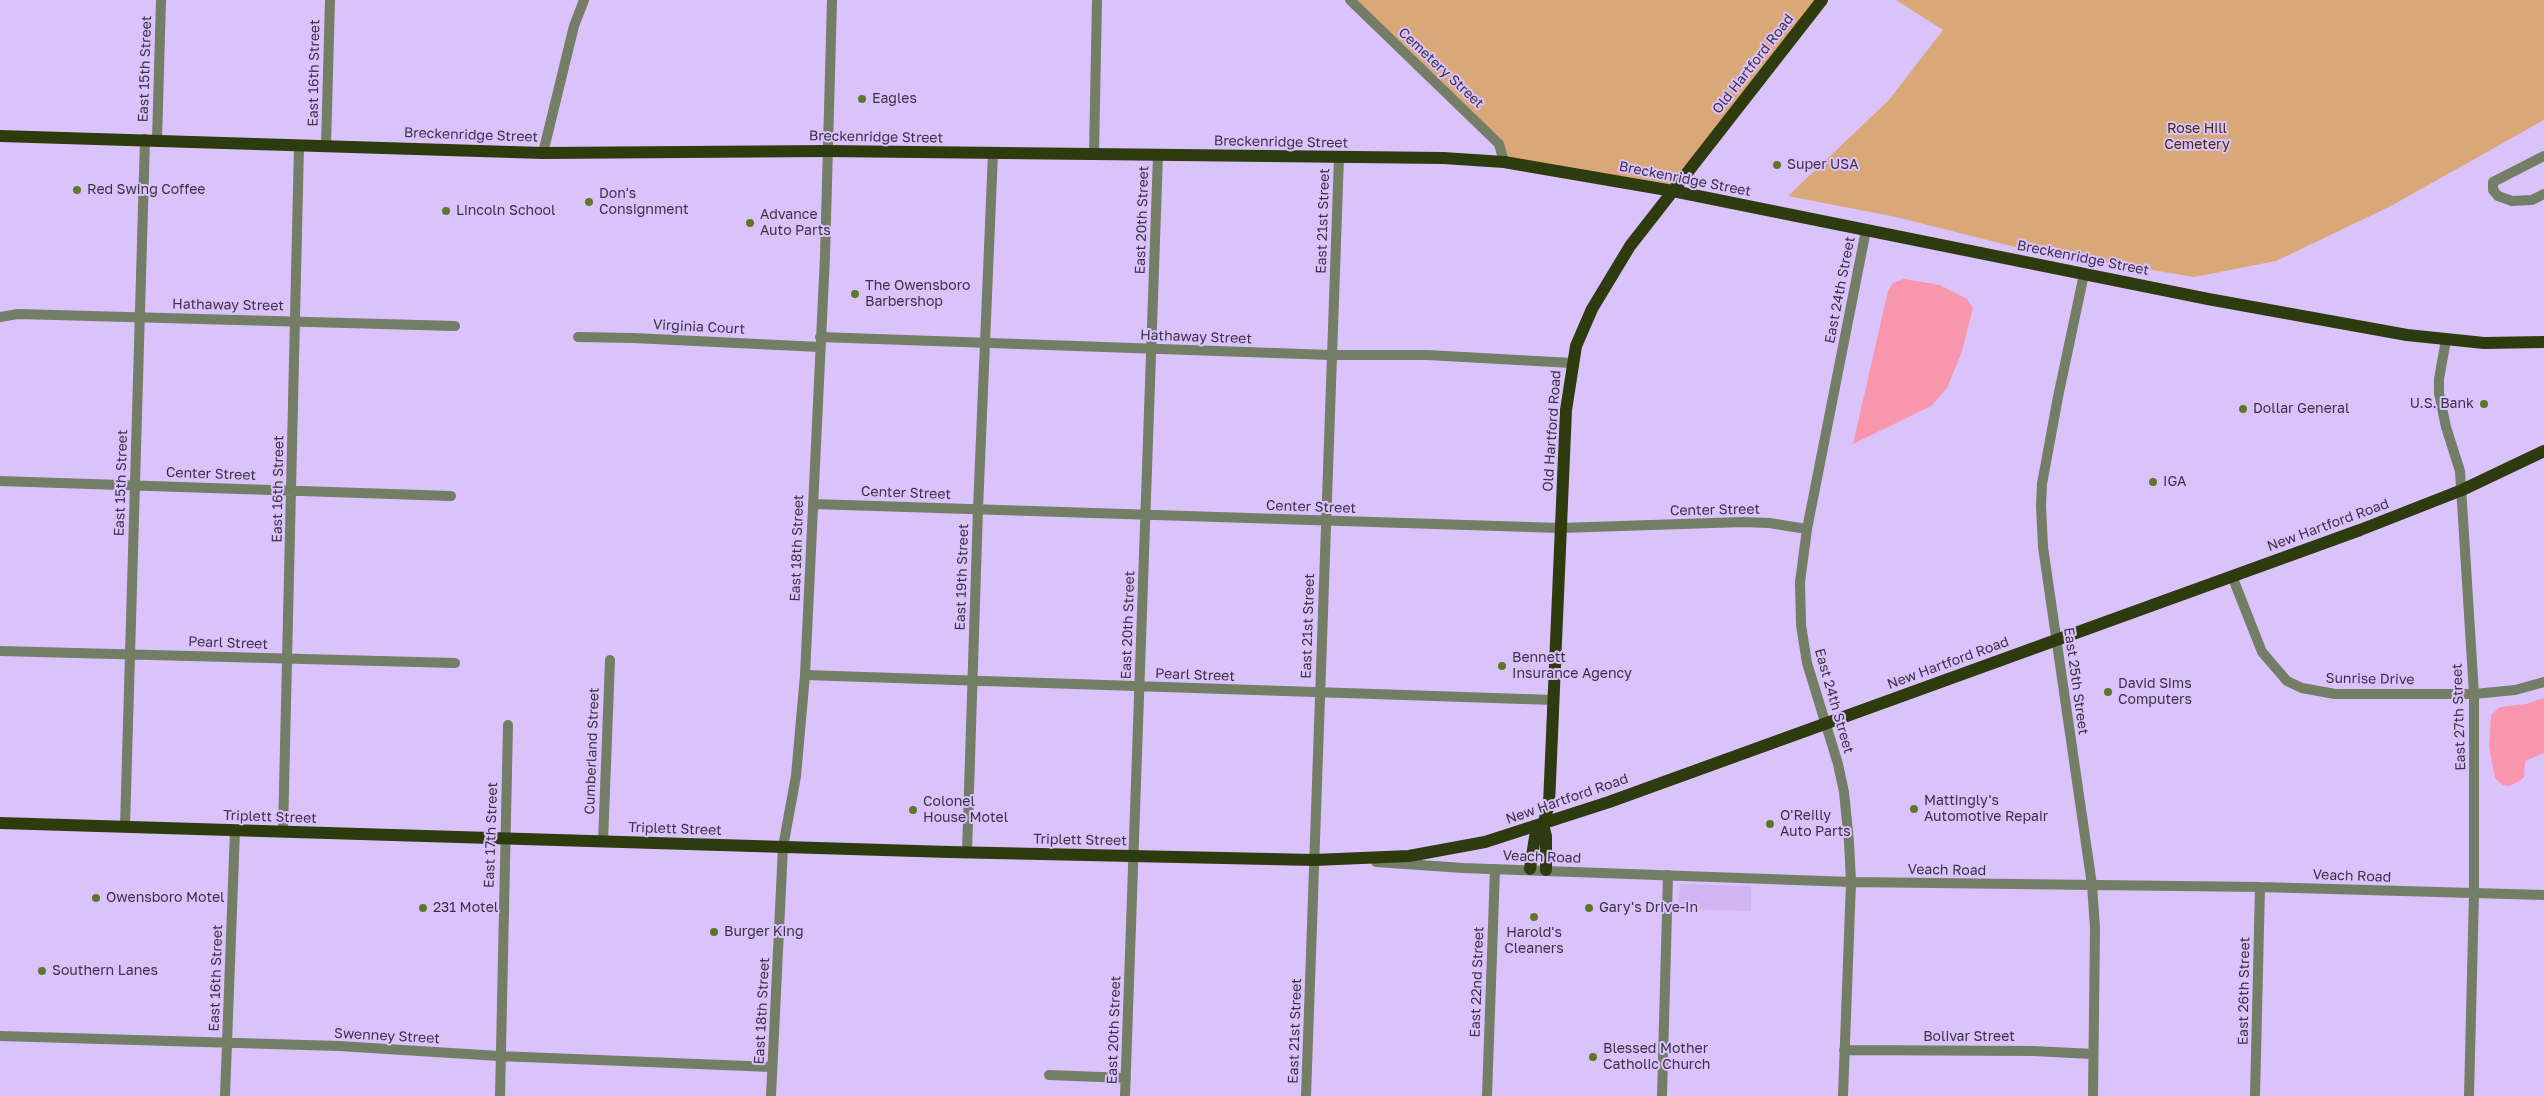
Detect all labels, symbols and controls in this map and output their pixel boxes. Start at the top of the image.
street label: Old Hartford Road [1709,11,1797,117]
street label: East 15th Street [135,15,155,123]
street label: East 16th Street [305,19,323,127]
street label: Cemetery Street [1395,24,1487,112]
place label: Eagles [872,91,917,107]
marker: Eagles [856,93,868,105]
park label: Rose Hill Cemetery [2164,121,2230,154]
street label: Breckenridge Street [404,124,538,146]
street label: Breckenridge Street [809,127,943,147]
street label: Breckenridge Street [1214,132,1348,152]
place label: Super USA [1787,157,1859,173]
street label: Breckenridge Street [1617,158,1753,200]
marker: Super USA [1771,159,1783,171]
street label: East 20th Street [1132,165,1152,275]
street label: East 21st Street [1313,168,1333,274]
place label: Red Swing Coffee [87,182,205,198]
marker: Red Swing Coffee [71,184,83,196]
place label: Don's Consignment [599,186,689,218]
marker: Don's Consignment [583,196,595,208]
place label: Lincoln School [456,203,555,219]
marker: Lincoln School [440,205,452,217]
place label: Advance Auto Parts [760,207,831,240]
marker: Advance Auto Parts [744,217,756,229]
street label: East 24th Street [1821,235,1859,345]
street label: Breckenridge Street [2015,237,2151,279]
place label: The Owensboro Barbershop [865,278,970,310]
marker: The Owensboro Barbershop [849,288,861,300]
street label: Hathaway Street [172,296,284,314]
street label: Virginia Court [652,316,746,338]
street label: Hathaway Street [1140,327,1252,347]
street label: Old Hartford Road [1539,370,1565,492]
place label: U.S. Bank [2410,396,2474,412]
marker: U.S. Bank [2478,398,2490,410]
place label: Dollar General [2253,401,2349,417]
marker: Dollar General [2237,403,2249,415]
street label: East 15th Street [111,429,131,537]
street label: East 16th Street [269,435,287,543]
street label: Center Street [166,464,256,484]
place label: IGA [2163,474,2186,490]
marker: IGA [2147,476,2159,488]
street label: Center Street [861,483,951,503]
street label: East 18th Street [787,494,807,602]
street label: New Hartford Road [2265,495,2391,555]
street label: Center Street [1266,497,1356,517]
street label: Center Street [1670,501,1760,519]
street label: East 19th Street [952,523,972,631]
street label: East 20th Street [1118,570,1138,680]
street label: East 21st Street [1298,573,1318,679]
street label: East 25th Street [2060,626,2092,736]
street label: Pearl Street [188,633,268,653]
street label: New Hartford Road [1885,633,2011,693]
street label: East 24th Street [1811,646,1857,756]
place label: Bennett Insurance Agency [1512,650,1632,682]
marker: Bennett Insurance Agency [1496,660,1508,672]
street label: East 27th Street [2449,663,2469,771]
street label: Pearl Street [1155,665,1235,685]
street label: Sunrise Drive [2325,670,2415,688]
place label: David Sims Computers [2118,676,2192,709]
marker: David Sims Computers [2102,686,2114,698]
street label: Cumberland Street [581,687,603,815]
street label: New Hartford Road [1504,770,1630,828]
street label: East 17th Street [481,782,501,888]
place label: Mattingly's Automotive Repair [1924,793,2048,826]
place label: Colonel House Motel [923,794,1008,826]
marker: Mattingly's Automotive Repair [1908,803,1920,815]
marker: Colonel House Motel [907,804,919,816]
street label: Triplett Street [223,807,317,827]
place label: O'Reilly Auto Parts [1780,808,1851,840]
marker: O'Reilly Auto Parts [1764,818,1776,830]
street label: Triplett Street [628,819,722,839]
street label: Triplett Street [1033,831,1127,849]
street label: Veach Road [1502,847,1582,867]
street label: Veach Road [1908,861,1986,879]
street label: Veach Road [2312,866,2392,886]
place label: Owensboro Motel [106,890,225,906]
marker: Owensboro Motel [90,892,102,904]
place label: 231 Motel [433,900,498,916]
place label: Gary's Drive-In [1599,900,1698,916]
marker: 231 Motel [417,902,429,914]
marker: Gary's Drive-In [1583,902,1595,914]
marker: Harold's Cleaners [1528,911,1540,923]
street label: East 16th Street [206,924,226,1032]
place label: Burger King [724,924,803,940]
place label: Harold's Cleaners [1504,925,1564,958]
marker: Burger King [708,926,720,938]
street label: East 22nd Street [1467,926,1487,1038]
street label: East 26th Street [2235,937,2253,1045]
street label: East 18th Street [751,957,773,1065]
place label: Southern Lanes [52,963,158,979]
marker: Southern Lanes [36,965,48,977]
street label: East 20th Street [1104,975,1124,1085]
street label: East 21st Street [1285,978,1305,1084]
street label: Swenney Street [334,1025,440,1047]
street label: Bolivar Street [1923,1029,2015,1045]
place label: Blessed Mother Catholic Church [1603,1041,1710,1074]
marker: Blessed Mother Catholic Church [1587,1051,1599,1063]

